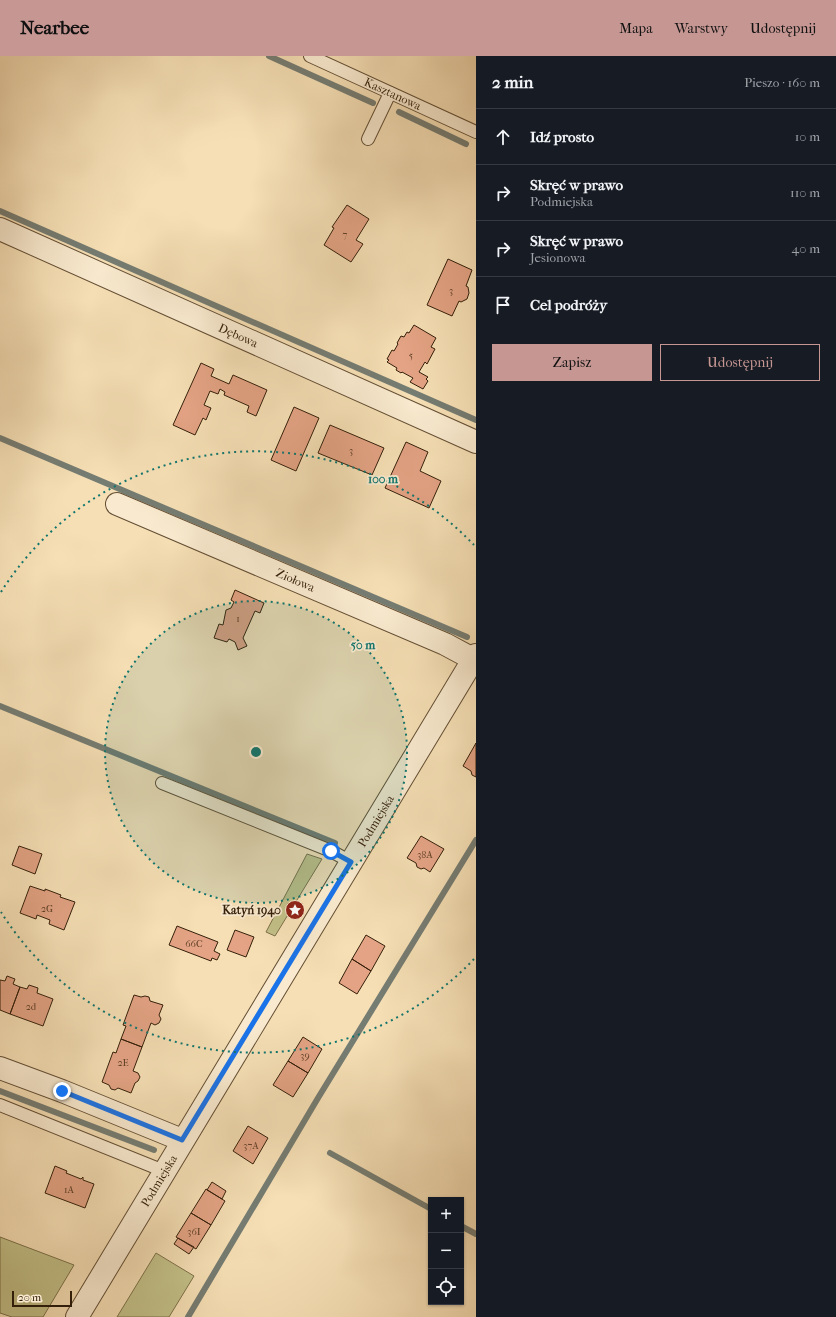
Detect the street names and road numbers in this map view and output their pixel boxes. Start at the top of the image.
street label: Kasztanowa [362,75,424,113]
street label: Dębowa [216,321,260,351]
street label: Ziołowa [274,566,317,595]
street label: Podmiejska [355,792,397,850]
street label: Podmiejska [138,1152,180,1209]

